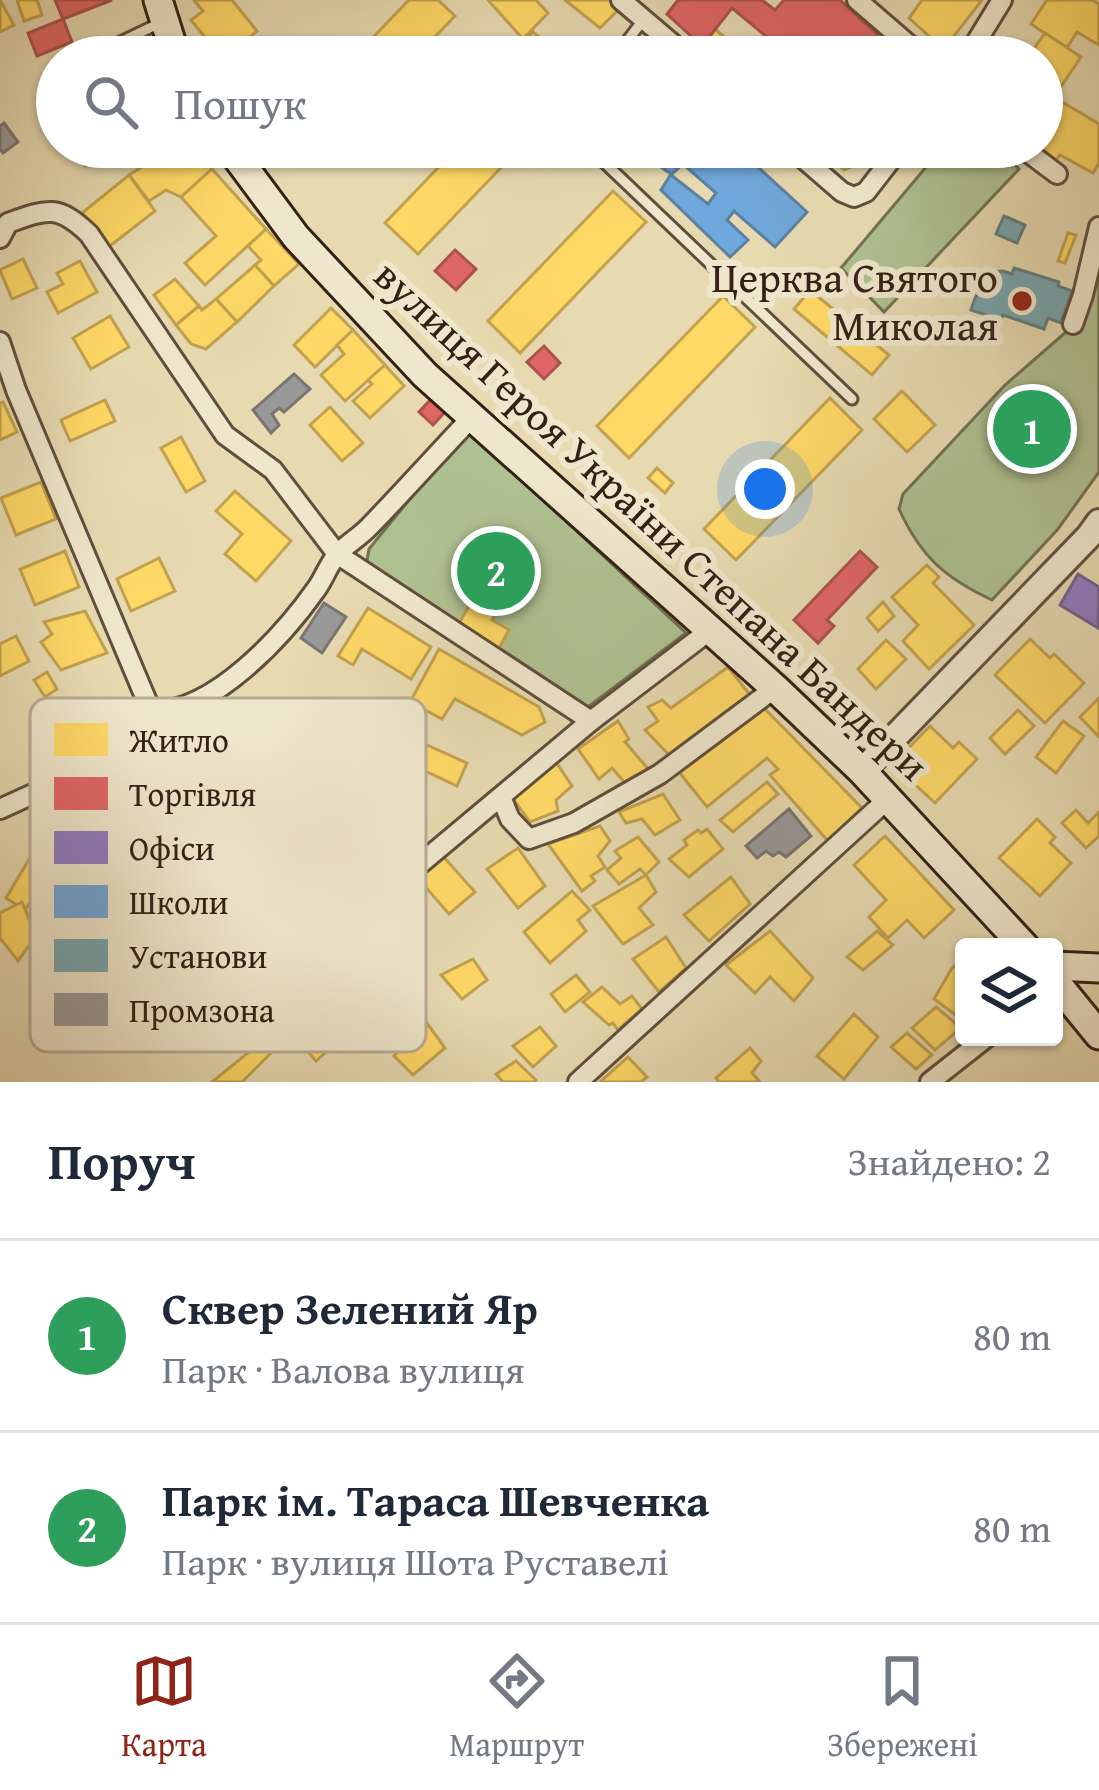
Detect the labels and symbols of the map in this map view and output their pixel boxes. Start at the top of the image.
street label: вулиця Героя України Степана Бандери [361,245,943,794]
place label: Церква Святого Миколая [711,246,998,355]
marker: Церква Святого Миколая [1009,288,1035,314]
pin: 1 [993,384,1071,474]
your location [735,459,795,519]
pin: 2 [457,526,535,616]
legend [30,698,426,1052]
text: Житло [128,716,229,764]
text: Торгівля [129,770,256,818]
text: Офіси [129,824,215,872]
text: Школи [129,878,229,926]
text: Установи [129,932,267,980]
text: Промзона [129,986,275,1034]

